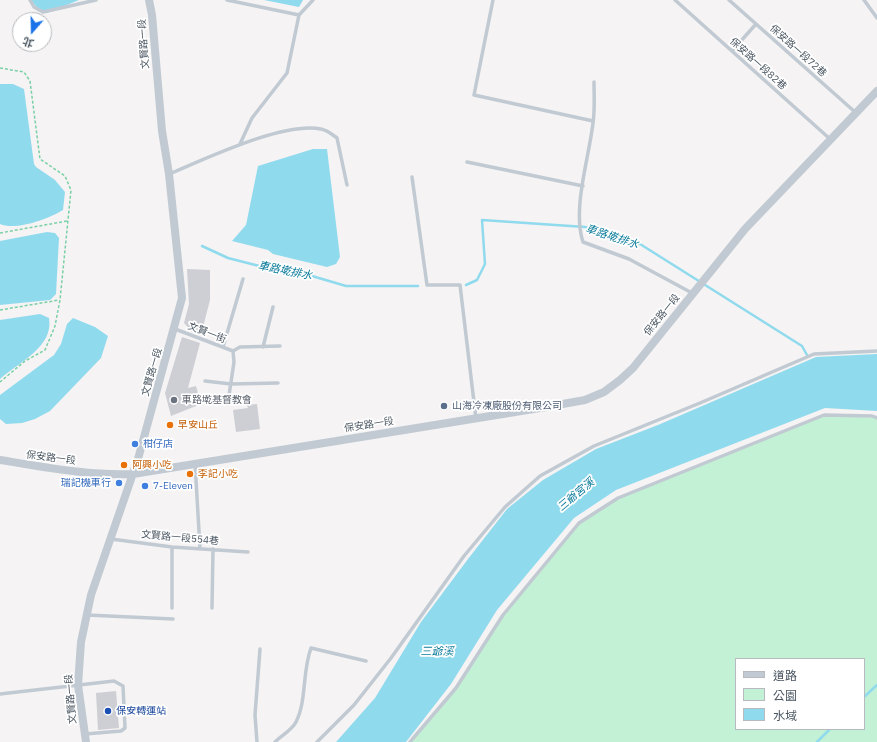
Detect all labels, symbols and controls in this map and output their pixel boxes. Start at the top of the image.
north arrow [12,12,52,52]
street label: 文賢路一段 [136,19,152,69]
street label: 保安路一段72巷 [767,22,829,80]
text: 北 [21,34,36,51]
street label: 保安路一段82巷 [727,35,789,93]
water label: 車路墘排水 [584,222,640,252]
water label: 車路墘排水 [257,259,313,283]
street label: 保安路一段 [642,292,682,338]
street label: 文賢一街 [186,320,228,346]
street label: 文賢路一段 [139,346,165,398]
place label: 車路墘基督教會 [182,394,252,406]
marker: 車路墘基督教會 [169,395,179,405]
place label: 山海冷凍廠股份有限公司 [452,400,562,412]
marker: 山海冷凍廠股份有限公司 [439,401,449,411]
street label: 保安路一段 [343,415,395,435]
place label: 早安山丘 [178,419,218,431]
marker: 早安山丘 [165,420,175,430]
place label: 柑仔店 [143,438,173,450]
marker: 柑仔店 [130,439,140,449]
street label: 保安路一段 [25,449,77,467]
place label: 阿興小吃 [132,459,172,471]
marker: 阿興小吃 [119,460,129,470]
place label: 李記小吃 [198,468,238,480]
marker: 李記小吃 [185,469,195,479]
water label: 三爺宮溪 [555,476,597,514]
place label: 瑞記機車行 [61,477,111,489]
marker: 瑞記機車行 [114,478,124,488]
place label: 7-Eleven [153,480,193,492]
marker: 7-Eleven [140,481,150,491]
street label: 文賢路一段554巷 [141,529,219,547]
water label: 三爺溪 [421,645,453,659]
legend [735,658,865,730]
text: 道路 [773,668,797,683]
street label: 文賢路一段 [63,674,79,724]
text: 公園 [773,688,797,703]
place label: 保安轉運站 [116,705,166,717]
marker: 保安轉運站 [103,706,113,716]
text: 水域 [773,708,797,723]

